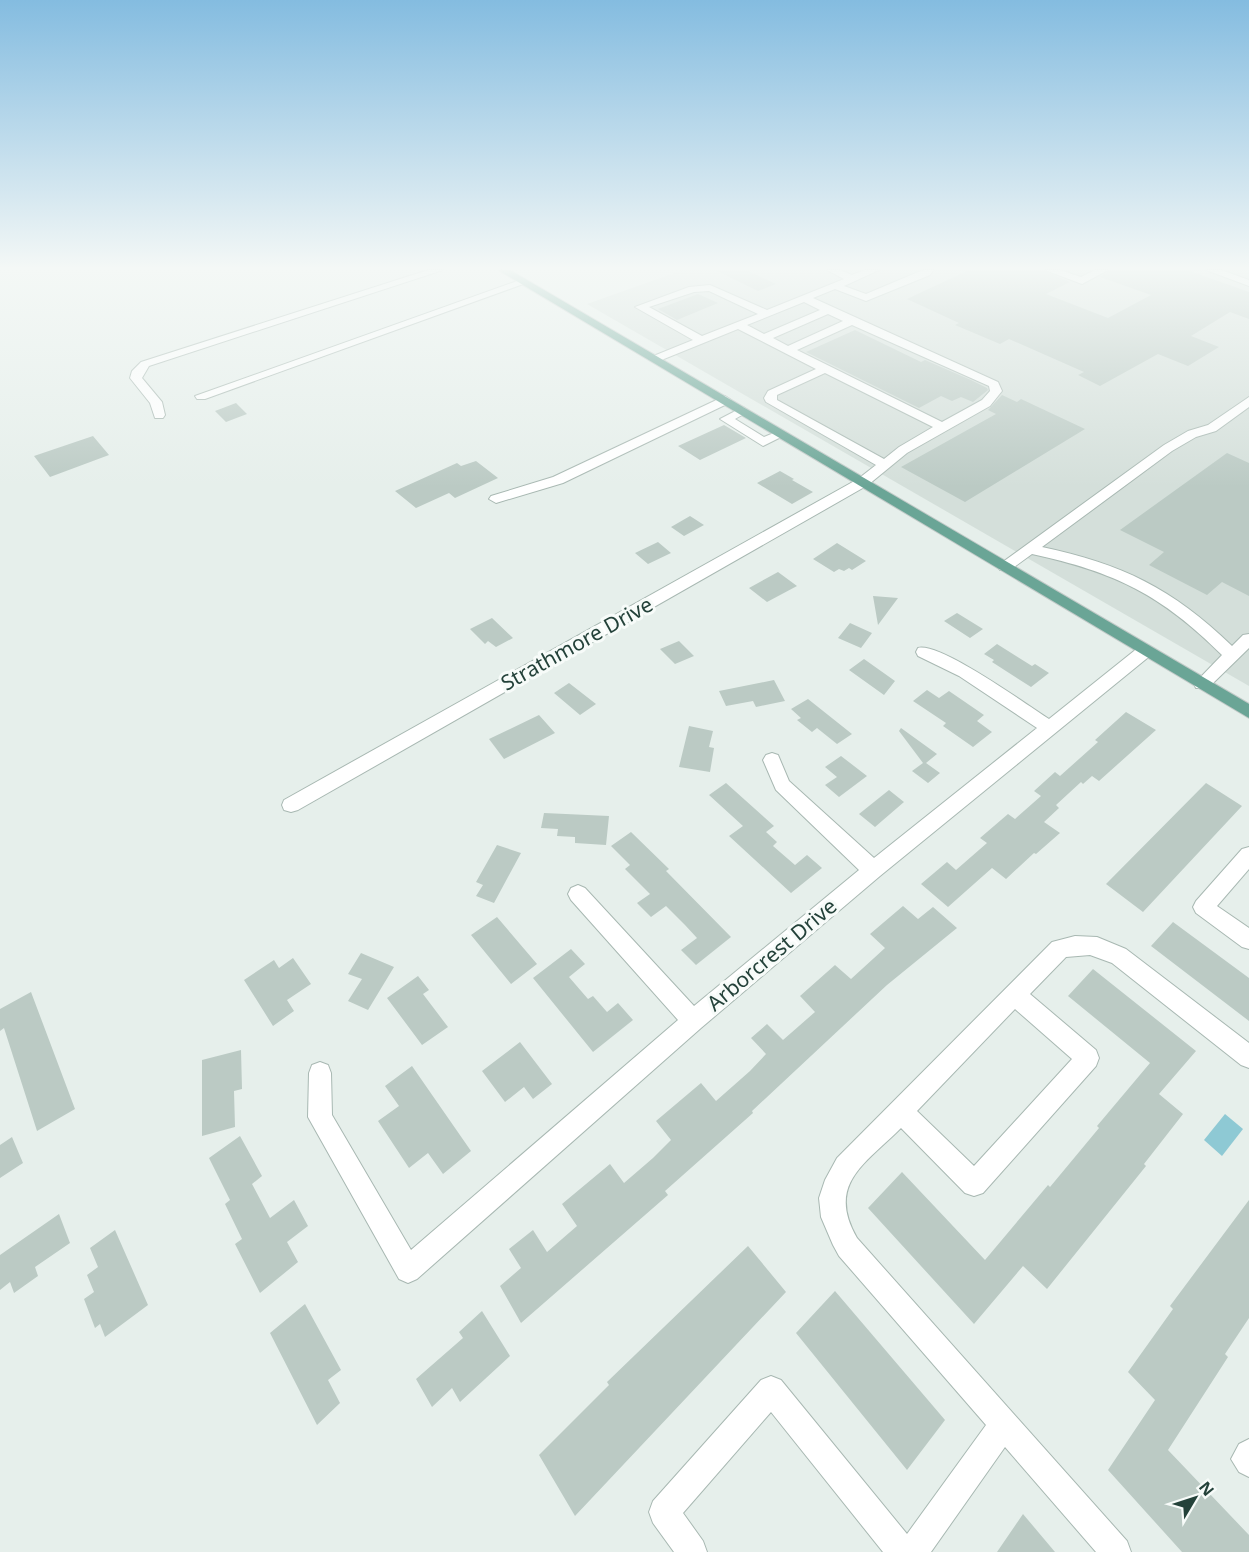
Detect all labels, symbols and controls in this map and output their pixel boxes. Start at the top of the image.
street label: Strathmore Drive [496,590,657,696]
street label: Arborcrest Drive [701,892,842,1017]
north arrow [1165,1468,1225,1528]
text: N [1194,1477,1219,1501]

